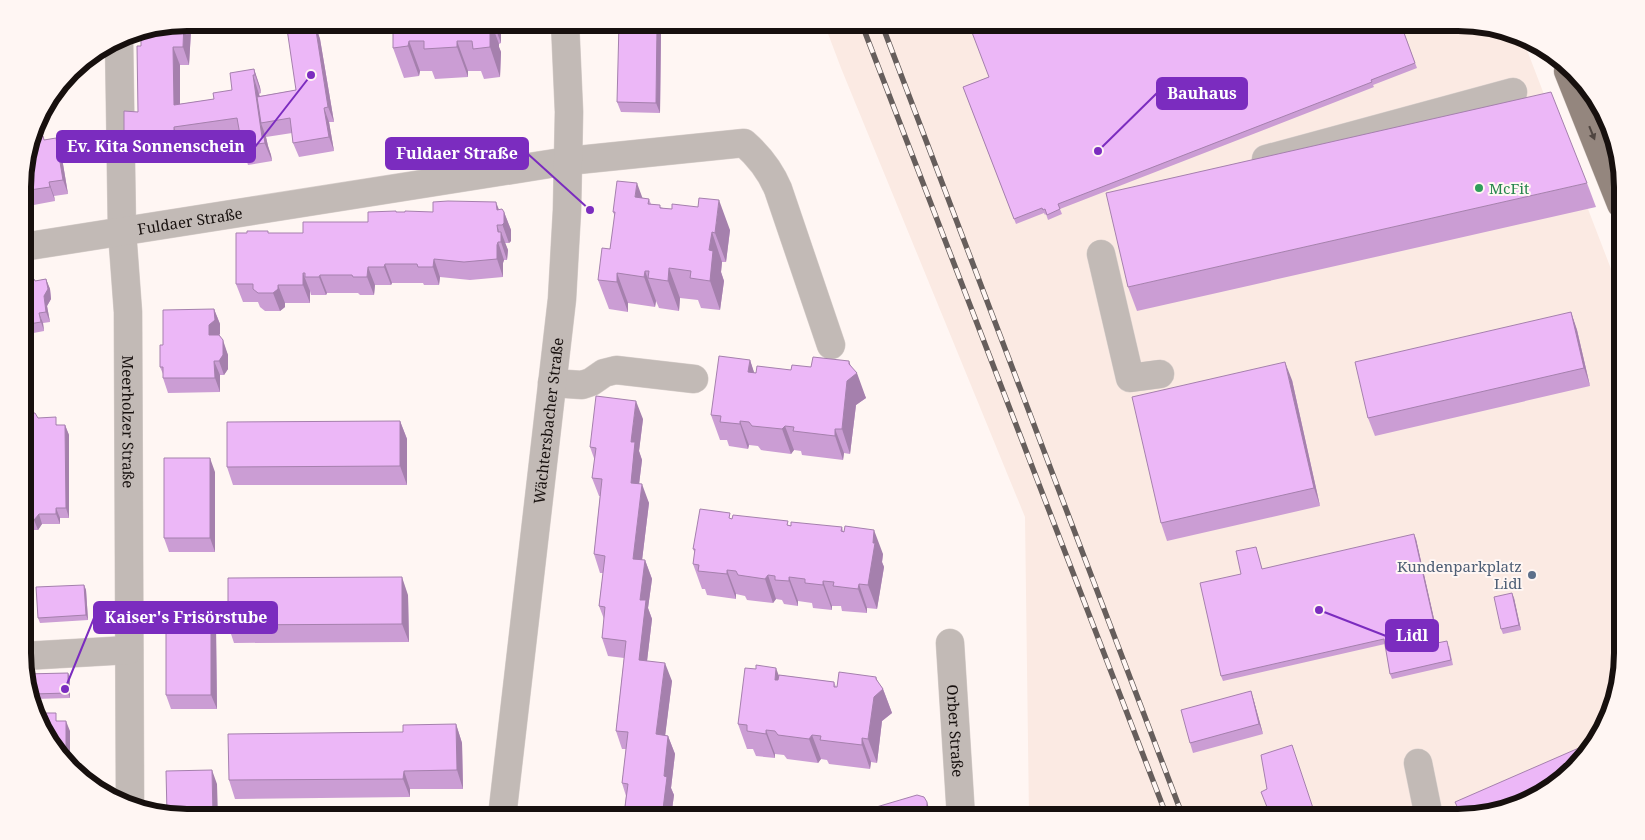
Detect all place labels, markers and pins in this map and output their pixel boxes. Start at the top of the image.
callout: Bauhaus [1157,78,1247,109]
callout: Ev. Kita Sonnenschein [57,131,255,162]
callout: Fuldaer Straße [386,138,528,169]
place label: McFit [1489,178,1529,198]
marker: McFit [1473,182,1485,194]
place label: Kundenparkplatz Lidl [1397,556,1522,593]
marker: Kundenparkplatz Lidl [1526,569,1538,581]
callout: Kaiser's Frisörstube [94,602,277,633]
callout: Lidl [1386,620,1438,651]

